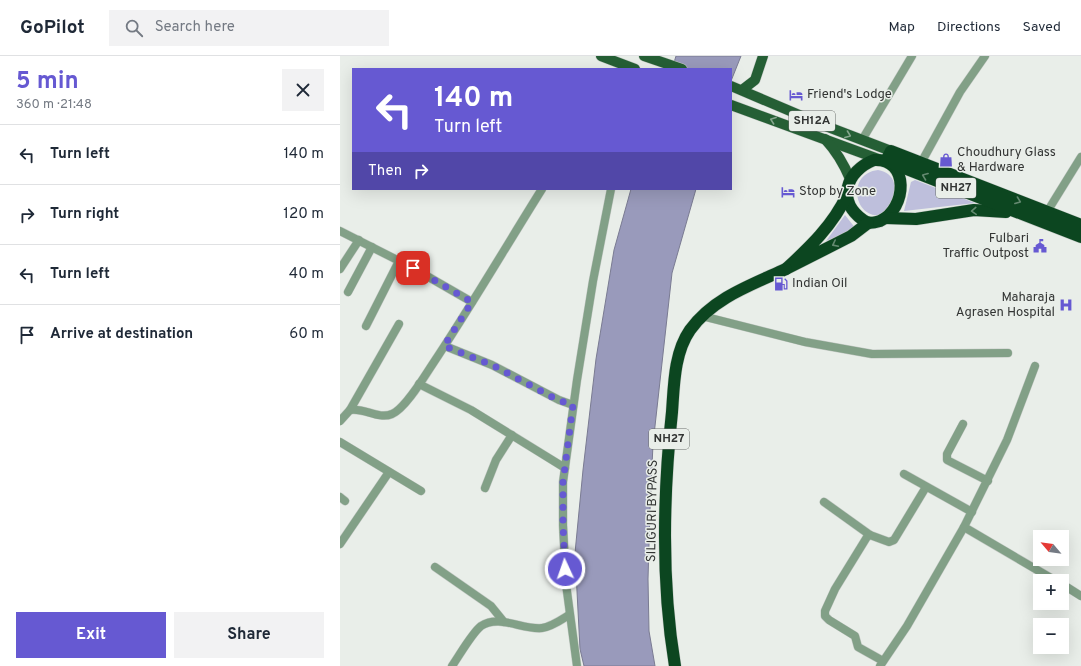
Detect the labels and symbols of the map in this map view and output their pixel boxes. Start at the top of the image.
hotel icon: Friend's Lodge [788,87,804,103]
place label: Friend's Lodge [807,87,892,103]
road number: SH12A [789,111,835,131]
one-way arrow [770,116,777,124]
one-way arrow [845,130,852,138]
place label: Choudhury Glass & Hardware [957,145,1056,176]
shop icon: Choudhury Glass & Hardware [938,152,954,168]
one-way arrow [922,173,929,181]
road number: NH27 [936,178,976,198]
hotel icon: Stop by Zone [780,184,796,200]
place label: Stop by Zone [799,184,876,200]
one-way arrow [1014,196,1021,204]
one-way arrow [971,206,977,215]
place label: Fulbari Traffic Outpost [943,231,1029,262]
public building icon: Fulbari Traffic Outpost [1032,238,1048,254]
one-way arrow [832,239,840,247]
pin [396,251,430,285]
fuel station icon: Indian Oil [773,276,789,292]
place label: Indian Oil [792,276,847,292]
place label: Maharaja Agrasen Hospital [956,290,1055,321]
hospital icon: Maharaja Agrasen Hospital [1058,297,1074,313]
road number: NH27 [649,429,689,449]
street label: SILIGURI BYPASS [644,460,662,562]
north arrow [1033,530,1069,566]
position arrow [544,548,586,590]

